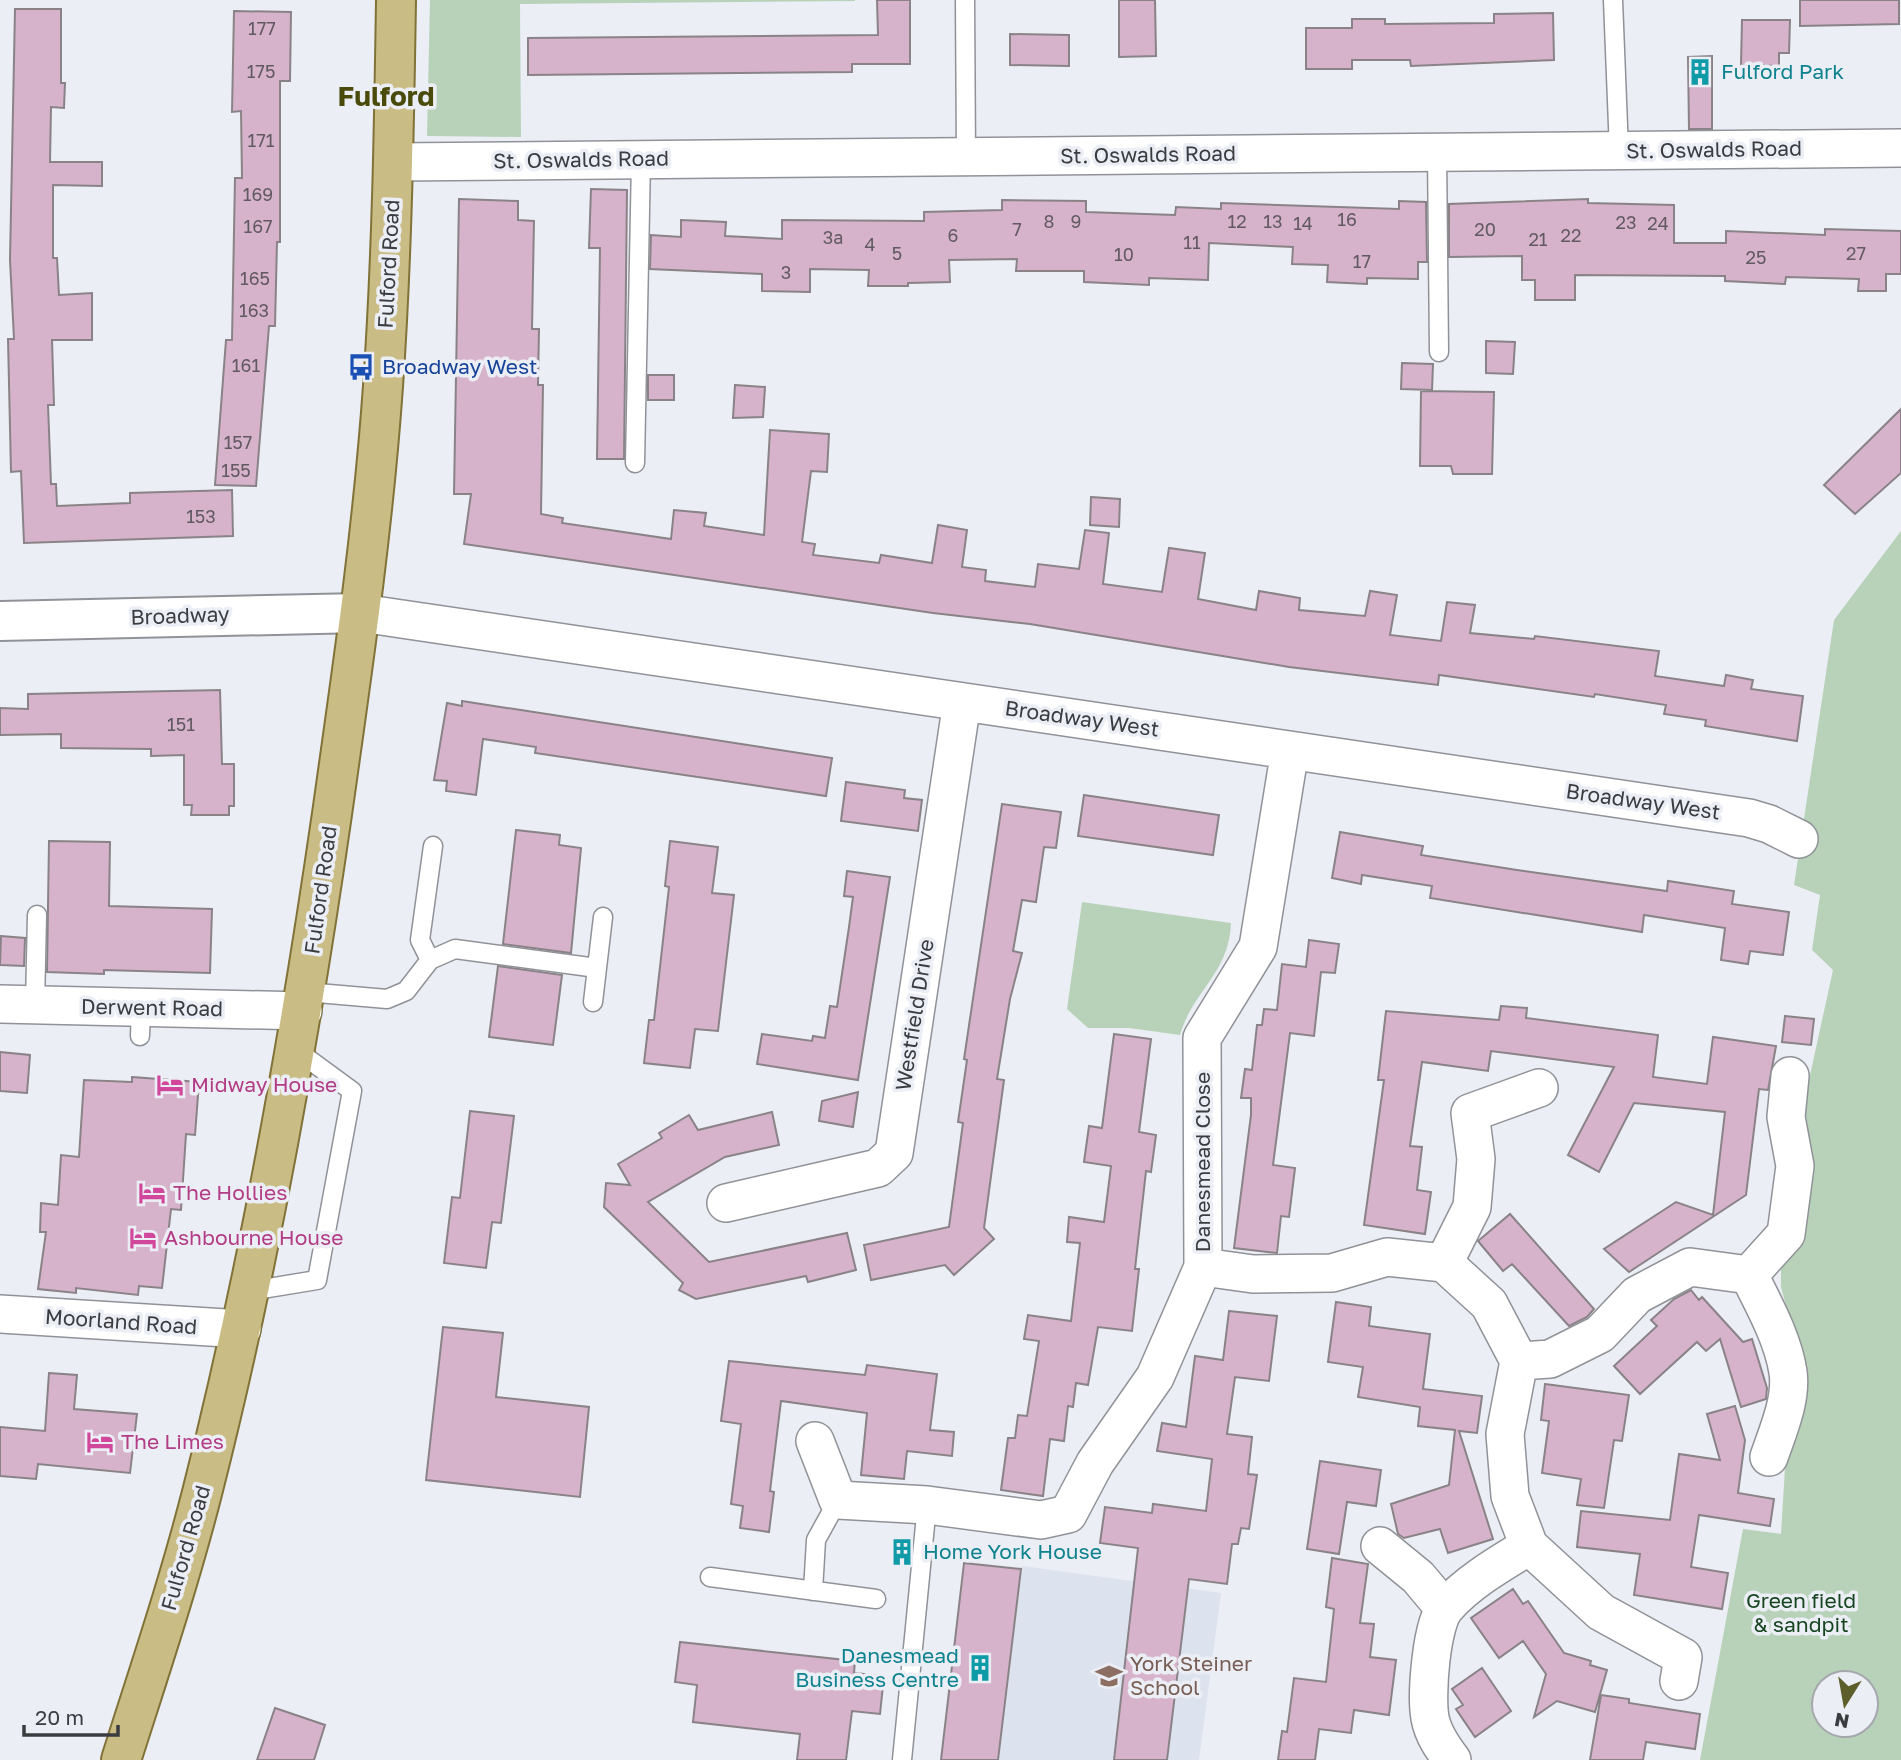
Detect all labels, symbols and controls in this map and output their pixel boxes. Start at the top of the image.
house number: 177 [248,17,276,39]
building icon: Fulford Park [1685,57,1715,87]
place label: Fulford Park [1721,58,1844,84]
house number: 175 [247,60,275,82]
district label: Fulford [338,79,434,112]
house number: 171 [248,129,275,151]
street label: St. Oswalds Road [1626,134,1802,164]
street label: St. Oswalds Road [1060,139,1236,169]
street label: St. Oswalds Road [493,144,669,174]
house number: 169 [243,183,273,205]
street label: Fulford Road [372,199,404,329]
house number: 16 [1337,208,1357,230]
house number: 8 [1044,210,1054,232]
house number: 9 [1071,210,1081,232]
house number: 12 [1227,210,1247,232]
house number: 13 [1263,210,1283,232]
house number: 23 [1616,211,1636,233]
house number: 14 [1293,212,1313,234]
house number: 24 [1647,212,1669,234]
house number: 167 [243,215,273,237]
house number: 7 [1012,218,1022,240]
house number: 20 [1474,218,1496,240]
house number: 6 [948,224,958,246]
house number: 22 [1561,224,1581,246]
house number: 3a [823,226,843,248]
house number: 21 [1528,228,1548,250]
house number: 11 [1183,231,1201,253]
house number: 4 [865,233,876,255]
house number: 5 [892,242,902,264]
house number: 27 [1846,242,1866,264]
house number: 10 [1114,243,1134,265]
house number: 25 [1746,246,1766,268]
house number: 17 [1353,250,1371,272]
house number: 3 [781,261,791,283]
house number: 165 [240,267,270,289]
house number: 163 [239,299,269,321]
bus stop icon: Broadway West [346,352,376,382]
place label: Broadway West [382,353,538,379]
house number: 161 [232,354,260,376]
house number: 157 [224,431,252,453]
house number: 155 [221,459,251,481]
house number: 153 [186,505,216,527]
street label: Broadway [130,600,230,630]
street label: Broadway West [1003,694,1161,742]
house number: 151 [167,713,195,735]
street label: Broadway West [1564,777,1722,825]
street label: Fulford Road [298,824,342,956]
street label: Westfield Drive [889,937,939,1093]
street label: Derwent Road [81,993,223,1021]
hotel icon: Midway House [155,1070,185,1100]
place label: Midway House [191,1071,337,1097]
street label: Danesmead Close [1189,1072,1215,1252]
hotel icon: The Hollies [137,1178,167,1208]
place label: The Hollies [173,1179,287,1205]
hotel icon: Ashbourne House [128,1223,158,1253]
place label: Ashbourne House [164,1224,343,1250]
street label: Moorland Road [44,1303,198,1339]
hotel icon: The Limes [85,1427,115,1457]
place label: The Limes [121,1428,224,1454]
street label: Fulford Road [155,1482,215,1613]
building icon: Home York House [887,1537,917,1567]
place label: Home York House [923,1538,1102,1564]
park label: Green field & sandpit [1746,1587,1856,1637]
place label: Danesmead Business Centre [795,1642,959,1692]
place label: York Steiner School [1130,1650,1252,1700]
building icon: Danesmead Business Centre [965,1653,995,1683]
school or university icon: York Steiner School [1094,1661,1124,1691]
north arrow [1810,1669,1880,1739]
scale bar [24,1694,119,1738]
text: 20 m [35,1704,84,1730]
text: N [1832,1709,1851,1734]

